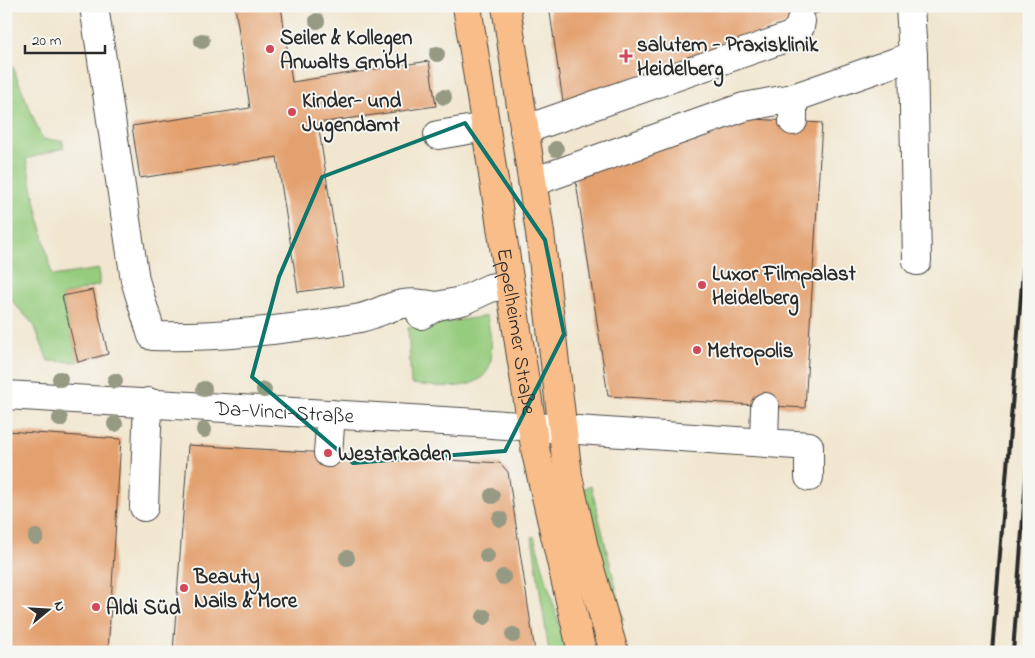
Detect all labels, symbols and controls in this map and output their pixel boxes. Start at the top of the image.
scale bar [25,22,105,54]
place label: Seiler & Kollegen Anwalts GmbH [280,24,412,78]
text: 20 m [32,30,62,52]
place label: salutem - Praxisklinik Heidelberg [637,31,819,87]
marker: Seiler & Kollegen Anwalts GmbH [264,43,276,55]
marker: salutem - Praxisklinik Heidelberg [619,49,633,63]
place label: Kinder- und Jugendamt [302,87,401,143]
marker: Kinder- und Jugendamt [286,106,298,118]
street label: Eppelheimer Straße [488,246,543,417]
place label: Luxor Filmpalast Heidelberg [712,260,857,316]
marker: Luxor Filmpalast Heidelberg [696,279,708,291]
place label: Metropolis [707,337,794,367]
marker: Metropolis [691,344,703,356]
street label: Da-Vinci-Straße [213,394,355,433]
place label: Westarkaden [338,440,451,470]
marker: Westarkaden [322,447,334,459]
place label: Beauty Nails & More [193,563,298,617]
marker: Beauty Nails & More [178,582,190,594]
north arrow [22,586,72,636]
place label: Aldi Süd [106,594,181,624]
text: N [47,599,70,614]
marker: Aldi Süd [90,601,102,613]

